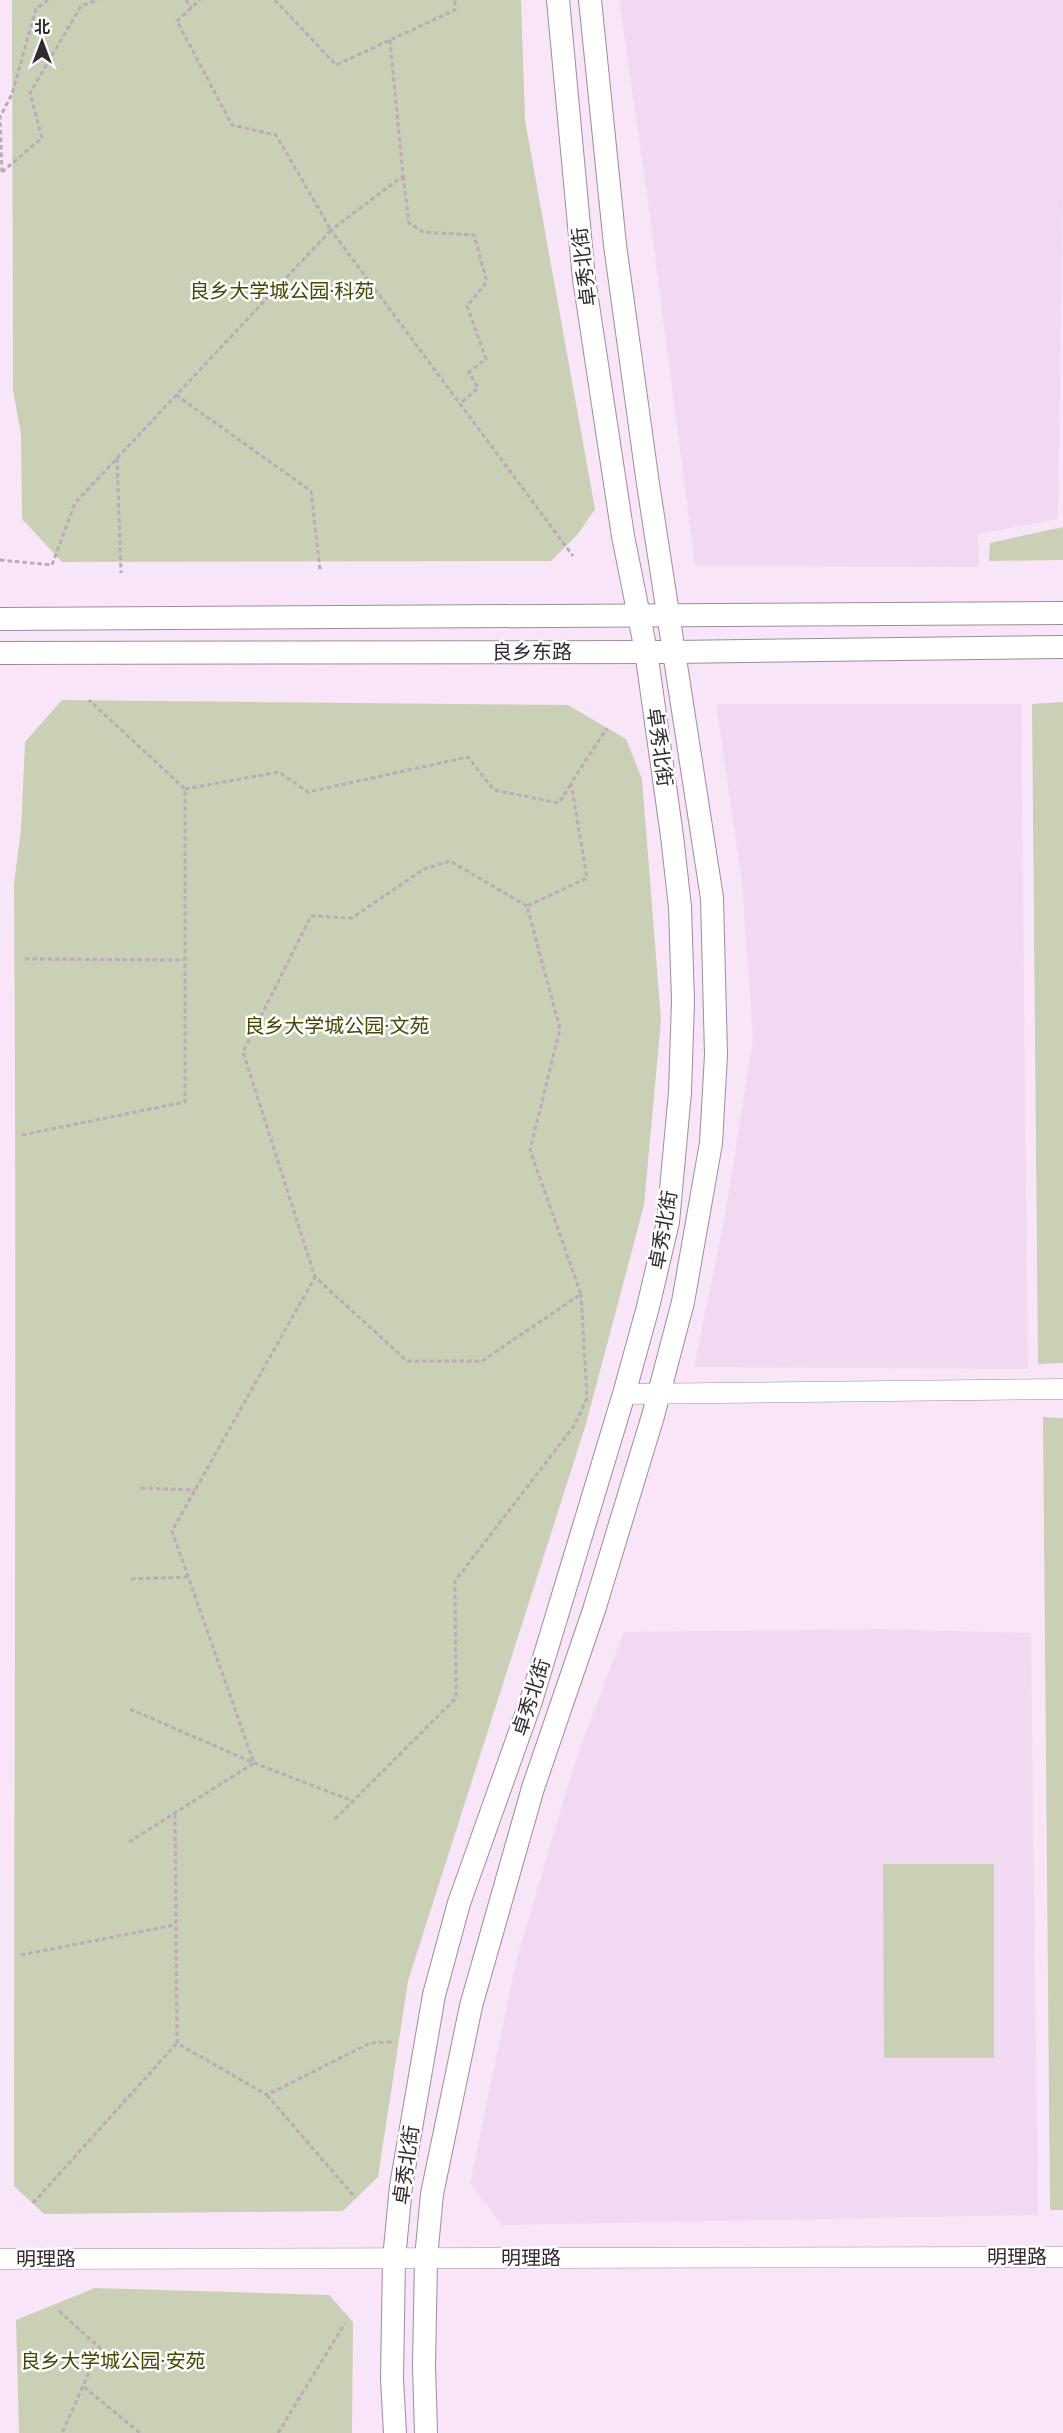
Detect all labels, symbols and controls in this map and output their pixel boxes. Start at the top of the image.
north arrow [12,12,72,72]
text: 北 [34,18,50,37]
street label: 卓秀北街 [567,226,601,308]
park label: 良乡大学城公园·科苑 [189,279,375,303]
street label: 良乡东路 [492,640,572,664]
street label: 卓秀北街 [643,706,677,788]
park label: 良乡大学城公园·文苑 [244,1014,430,1038]
street label: 卓秀北街 [644,1189,682,1271]
street label: 卓秀北街 [507,1655,555,1739]
street label: 卓秀北街 [389,2124,423,2206]
street label: 明理路 [987,2245,1047,2269]
street label: 明理路 [501,2246,561,2270]
street label: 明理路 [16,2247,76,2271]
park label: 良乡大学城公园·安苑 [20,2349,206,2373]

